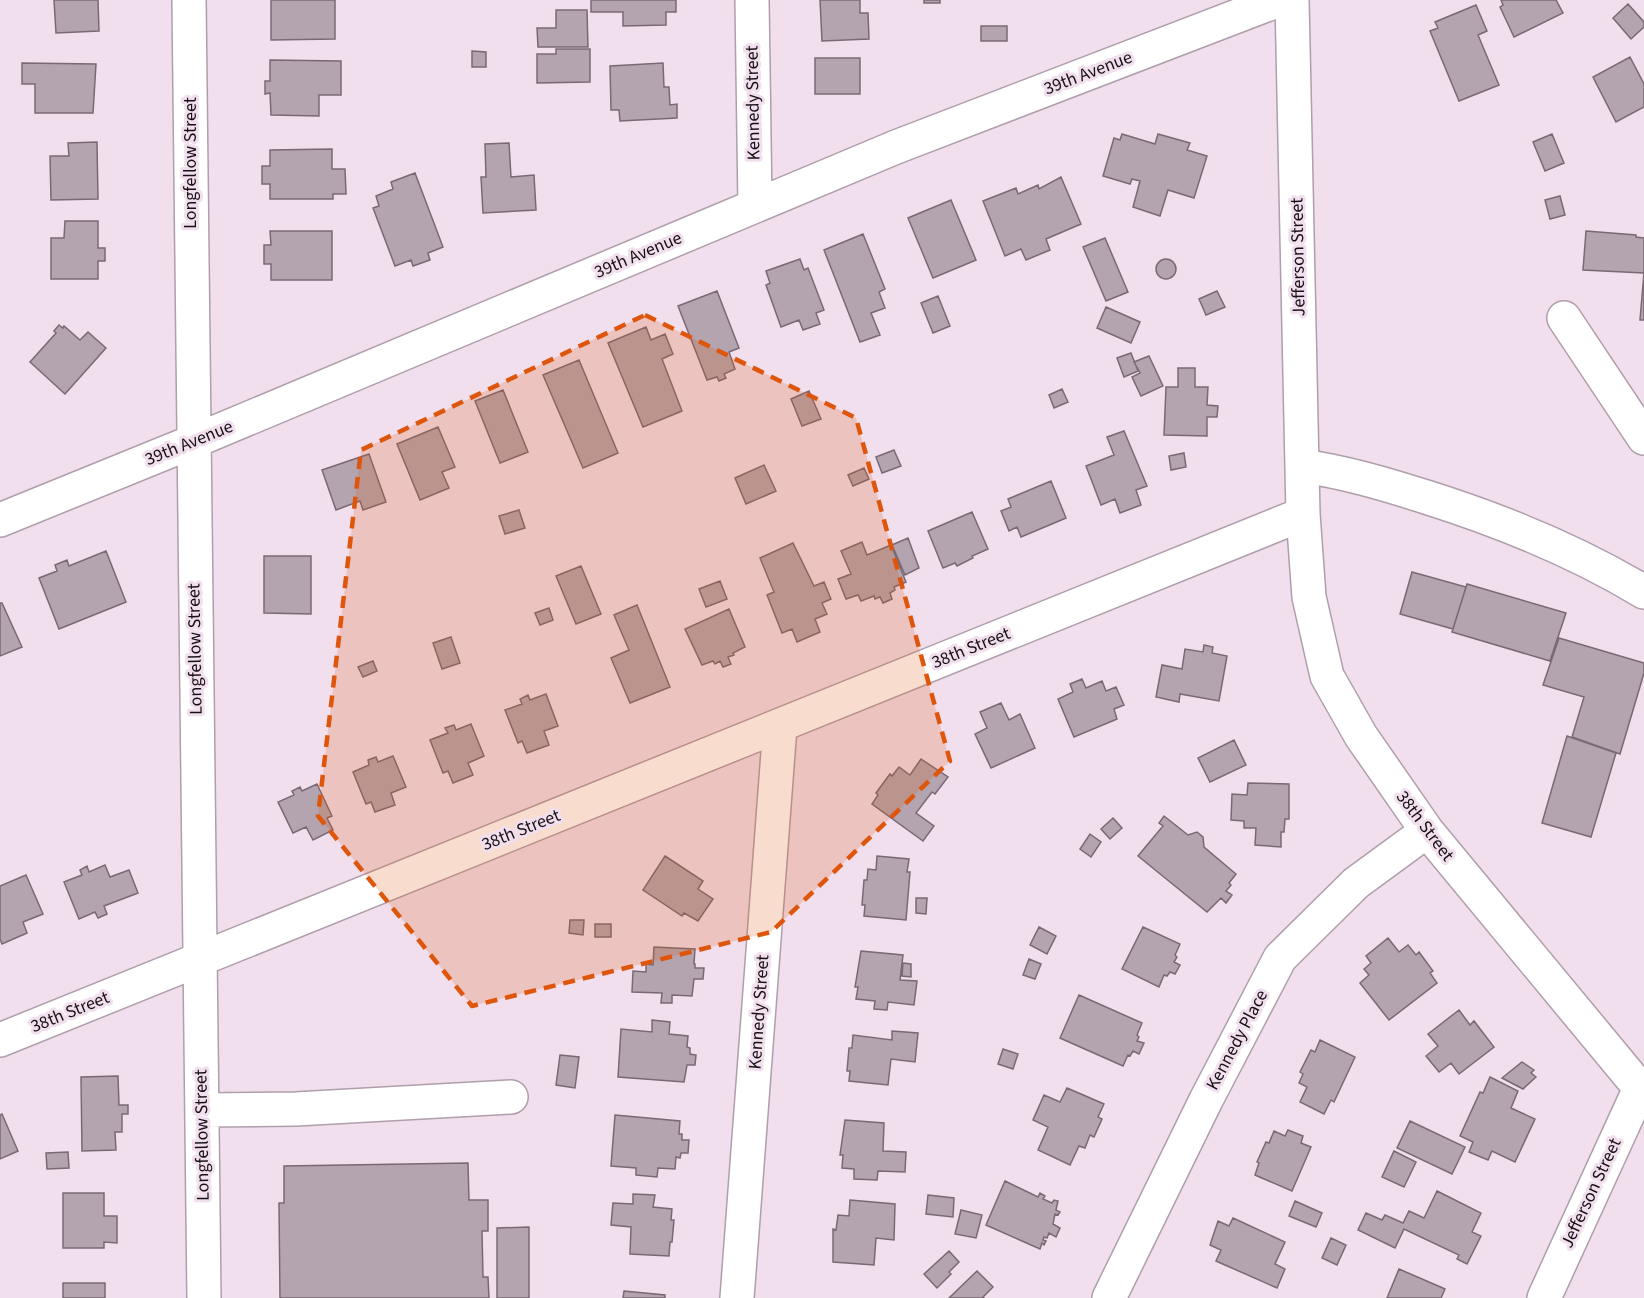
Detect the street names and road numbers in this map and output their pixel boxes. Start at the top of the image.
street label: Kennedy Street [739,45,767,161]
street label: 39th Avenue [1040,45,1136,101]
street label: Longfellow Street [178,97,203,229]
street label: Jefferson Street [1284,197,1312,317]
street label: 39th Avenue [590,225,686,285]
street label: 39th Avenue [141,414,237,472]
street label: Longfellow Street [181,583,209,715]
street label: 38th Street [928,621,1014,675]
street label: 38th Street [1390,786,1460,866]
street label: 38th Street [478,803,564,857]
street label: Kennedy Street [743,954,775,1070]
street label: 38th Street [27,985,113,1039]
street label: Kennedy Place [1200,985,1274,1095]
street label: Longfellow Street [188,1069,216,1201]
street label: Jefferson Street [1555,1134,1627,1252]

